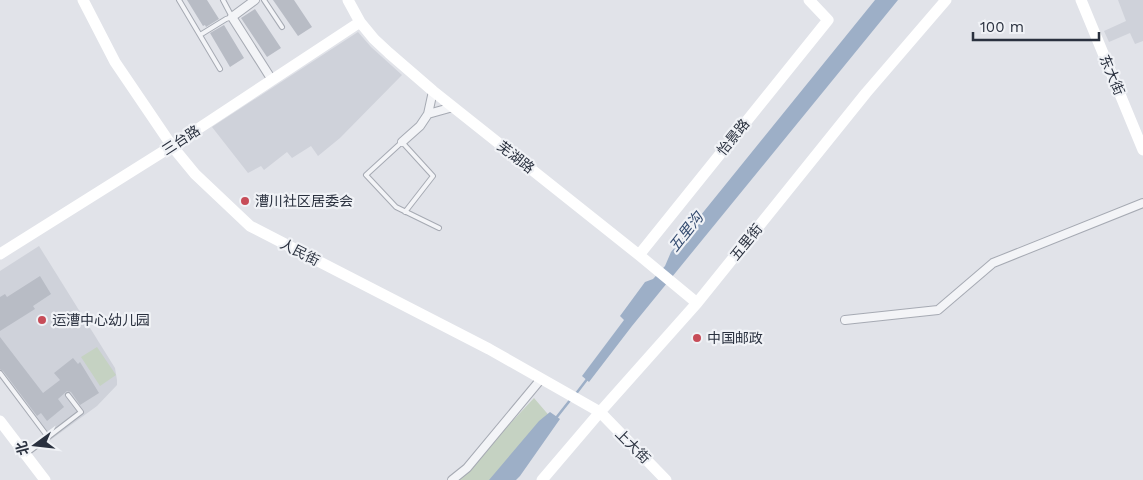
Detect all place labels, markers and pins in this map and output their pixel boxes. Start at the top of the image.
place label: 漕川社区居委会 [255,193,353,209]
marker: 漕川社区居委会 [239,195,251,207]
place label: 运漕中心幼儿园 [52,312,150,328]
marker: 运漕中心幼儿园 [36,314,48,326]
place label: 中国邮政 [707,330,763,346]
marker: 中国邮政 [691,332,703,344]

